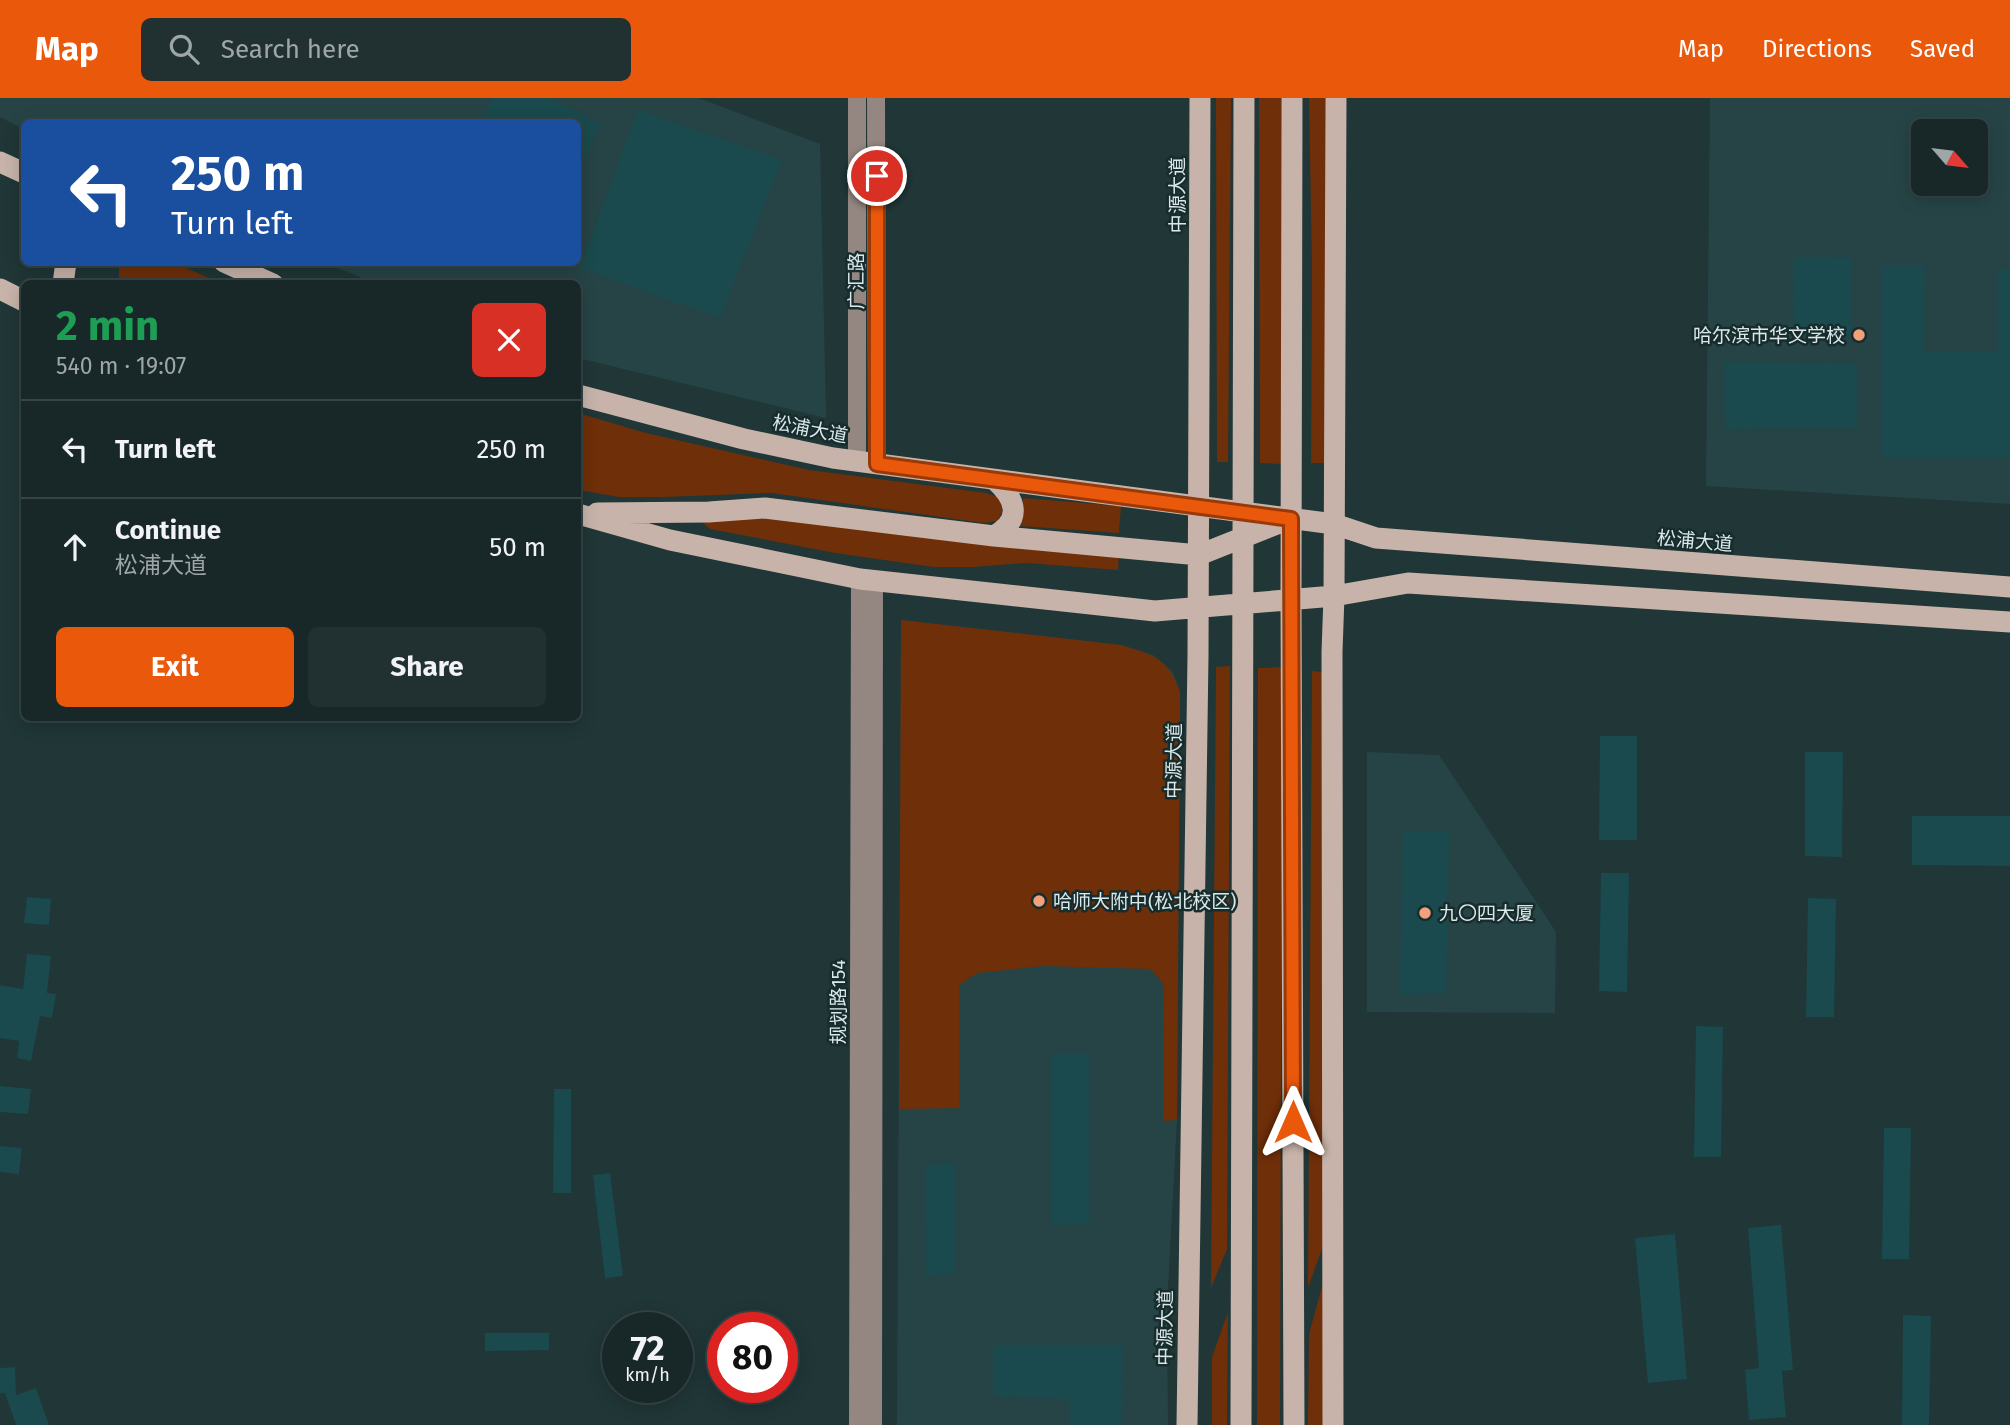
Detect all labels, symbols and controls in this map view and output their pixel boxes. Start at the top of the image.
search box [141,18,631,81]
text: Map [35,29,99,69]
icon: search [165,30,203,68]
text: Search here [221,34,360,65]
text: Map [1678,35,1724,63]
text: Directions [1762,35,1872,63]
text: Saved [1910,35,1975,63]
north arrow [1911,119,1988,196]
map controls [1911,119,1988,196]
text: 250 m [171,144,304,203]
pin [847,146,907,206]
icon: left [56,147,147,238]
icon: arrive [858,157,896,195]
street label: 中源大道 [1166,157,1189,233]
text: Turn left [171,204,293,242]
street label: 广汇路 [845,252,868,310]
text: 2 min [56,301,159,351]
button: close [472,303,546,377]
place label: 哈尔滨市华文学校 [1693,324,1845,347]
marker: 哈尔滨市华文学校 [1851,327,1867,343]
text: 540 m · 19:07 [56,352,186,380]
street label: 松浦大道 [770,410,850,448]
icon: left [56,430,94,468]
text: Turn left [115,434,216,465]
text: 250 m [476,434,546,465]
text: Continue [115,515,221,546]
street label: 松浦大道 [1656,526,1734,556]
icon: ahead [56,528,94,566]
text: 50 m [489,532,546,563]
text: 松浦大道 [115,551,207,579]
button: Exit [56,627,294,707]
button: Share [308,627,546,707]
street label: 中源大道 [1162,723,1186,799]
place label: 哈师大附中(松北校区) [1053,890,1236,913]
marker: 哈师大附中(松北校区) [1031,893,1047,909]
place label: 九〇四大厦 [1439,902,1534,925]
marker: 九〇四大厦 [1417,905,1433,921]
street label: 规划路154 [827,960,850,1044]
position arrow [1256,1085,1330,1159]
street label: 中源大道 [1153,1290,1177,1366]
speed limit sign: 80 [707,1312,798,1403]
text: 72 [630,1327,665,1369]
text: km/h [625,1364,670,1386]

